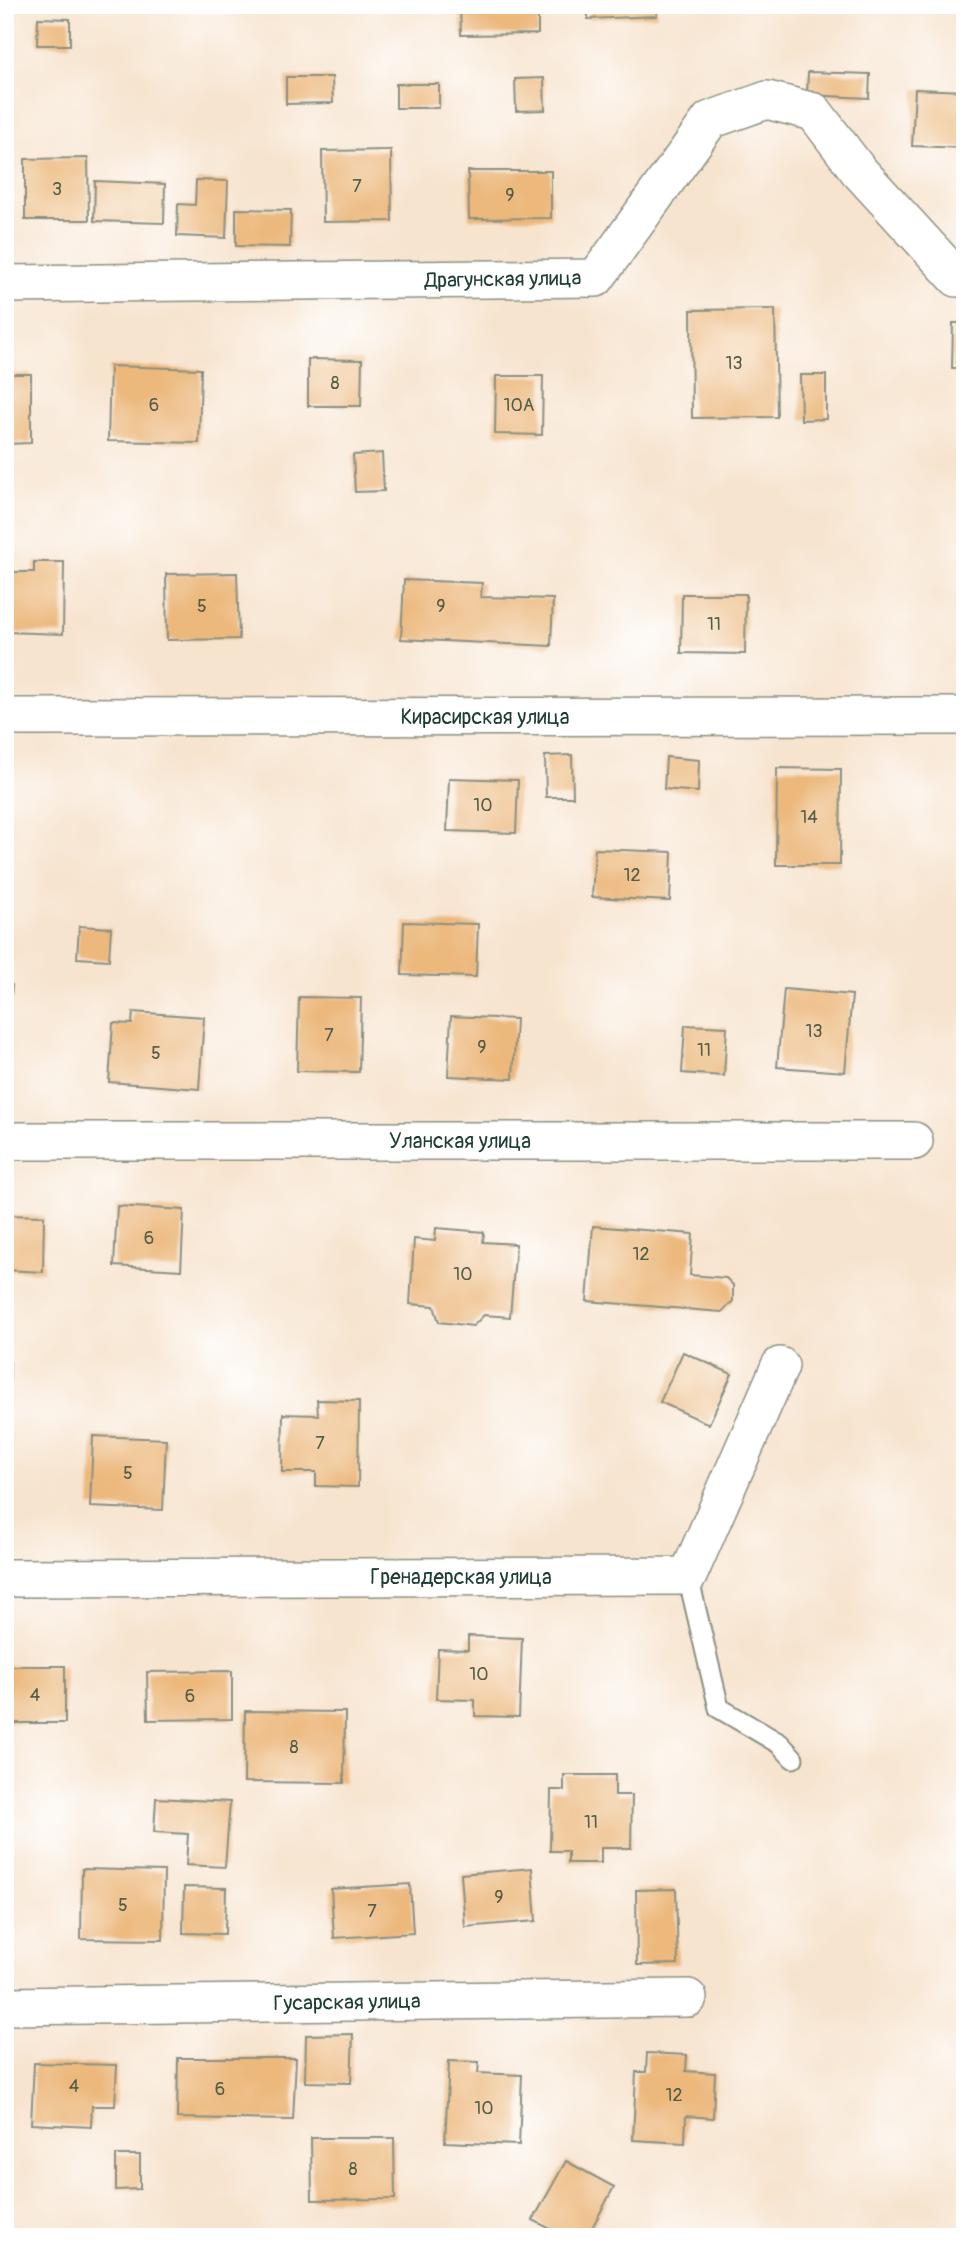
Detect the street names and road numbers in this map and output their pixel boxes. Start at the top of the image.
street label: Драгунская улица [423,265,582,294]
street label: Кирасирская улица [400,704,570,731]
street label: Уланская улица [389,1128,531,1155]
street label: Гренадерская улица [370,1564,552,1591]
street label: Гусарская улица [273,1988,421,2017]

